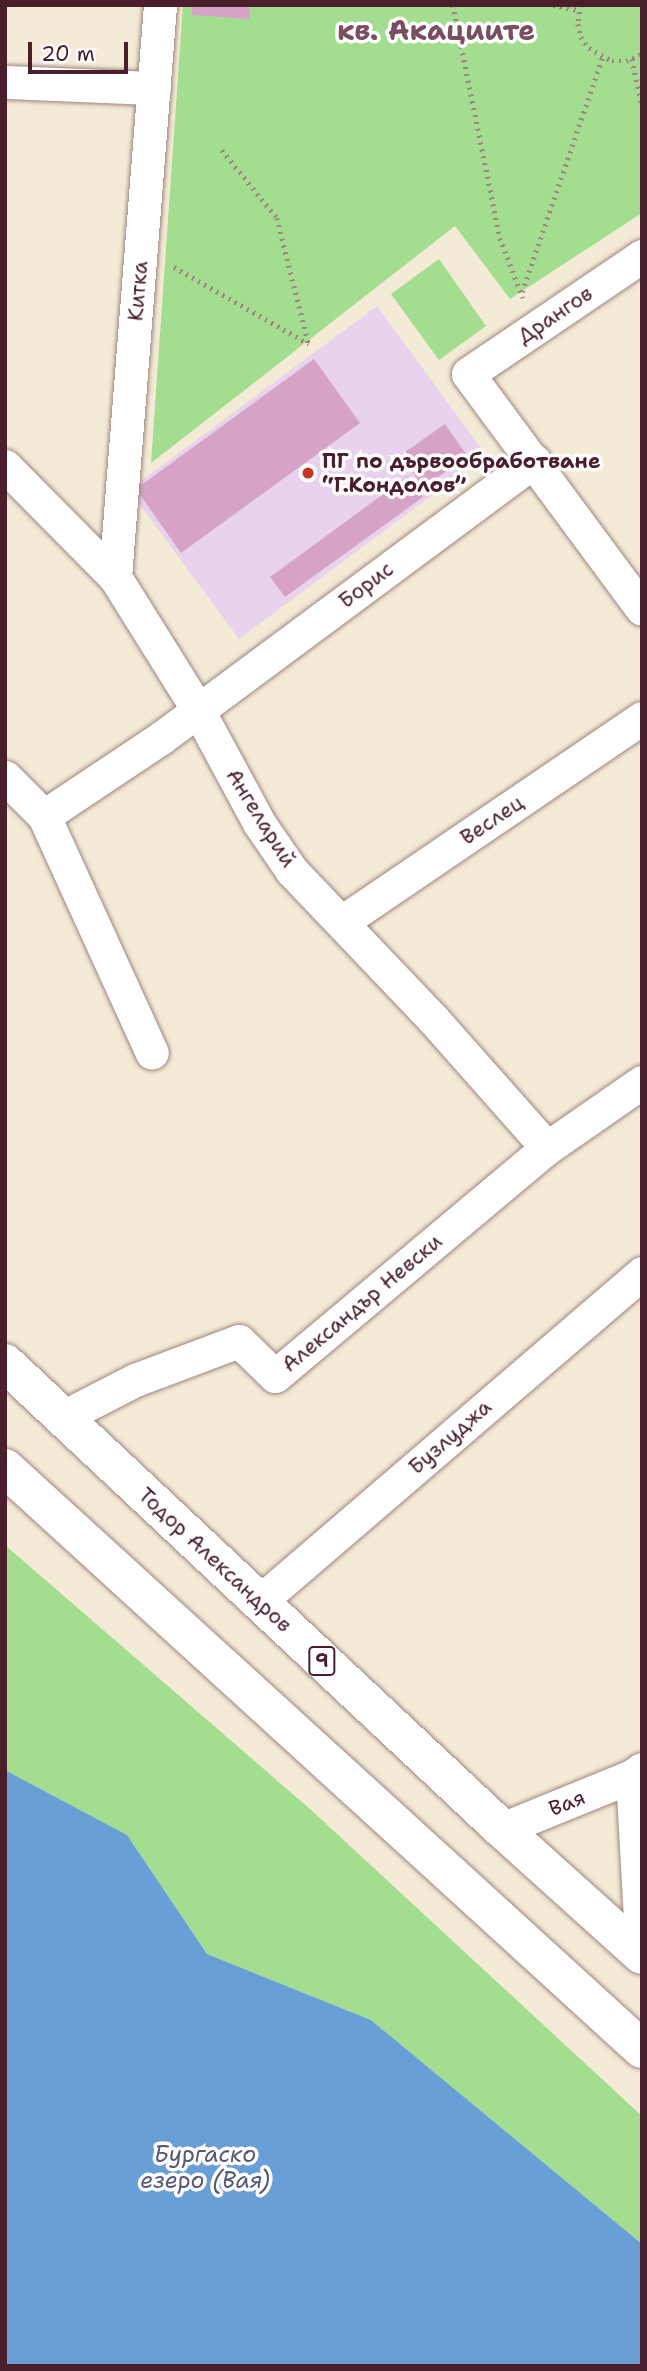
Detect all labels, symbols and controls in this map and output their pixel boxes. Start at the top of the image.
district label: кв. Акациите [337,13,535,47]
scale bar [32,28,131,72]
text: 20 m [41,40,95,68]
street label: Китка [123,260,153,322]
street label: Дрангов [513,281,597,349]
place label: ПГ по дървообработване “Г.Кондолов” [322,448,601,498]
marker: ПГ по дървообработване “Г.Кондолов” [300,465,316,481]
street label: Борис [334,556,398,614]
street label: Ангеларий [221,764,301,872]
street label: Веслец [456,790,528,850]
street label: Александър Невски [277,1229,447,1377]
street label: Бузлуджа [403,1394,497,1480]
street label: Тодор Александров [133,1482,297,1638]
road number: 9 [308,1646,336,1676]
street label: Вая [545,1784,589,1822]
water label: Бургаско езеро (Вая) [140,2140,270,2194]

